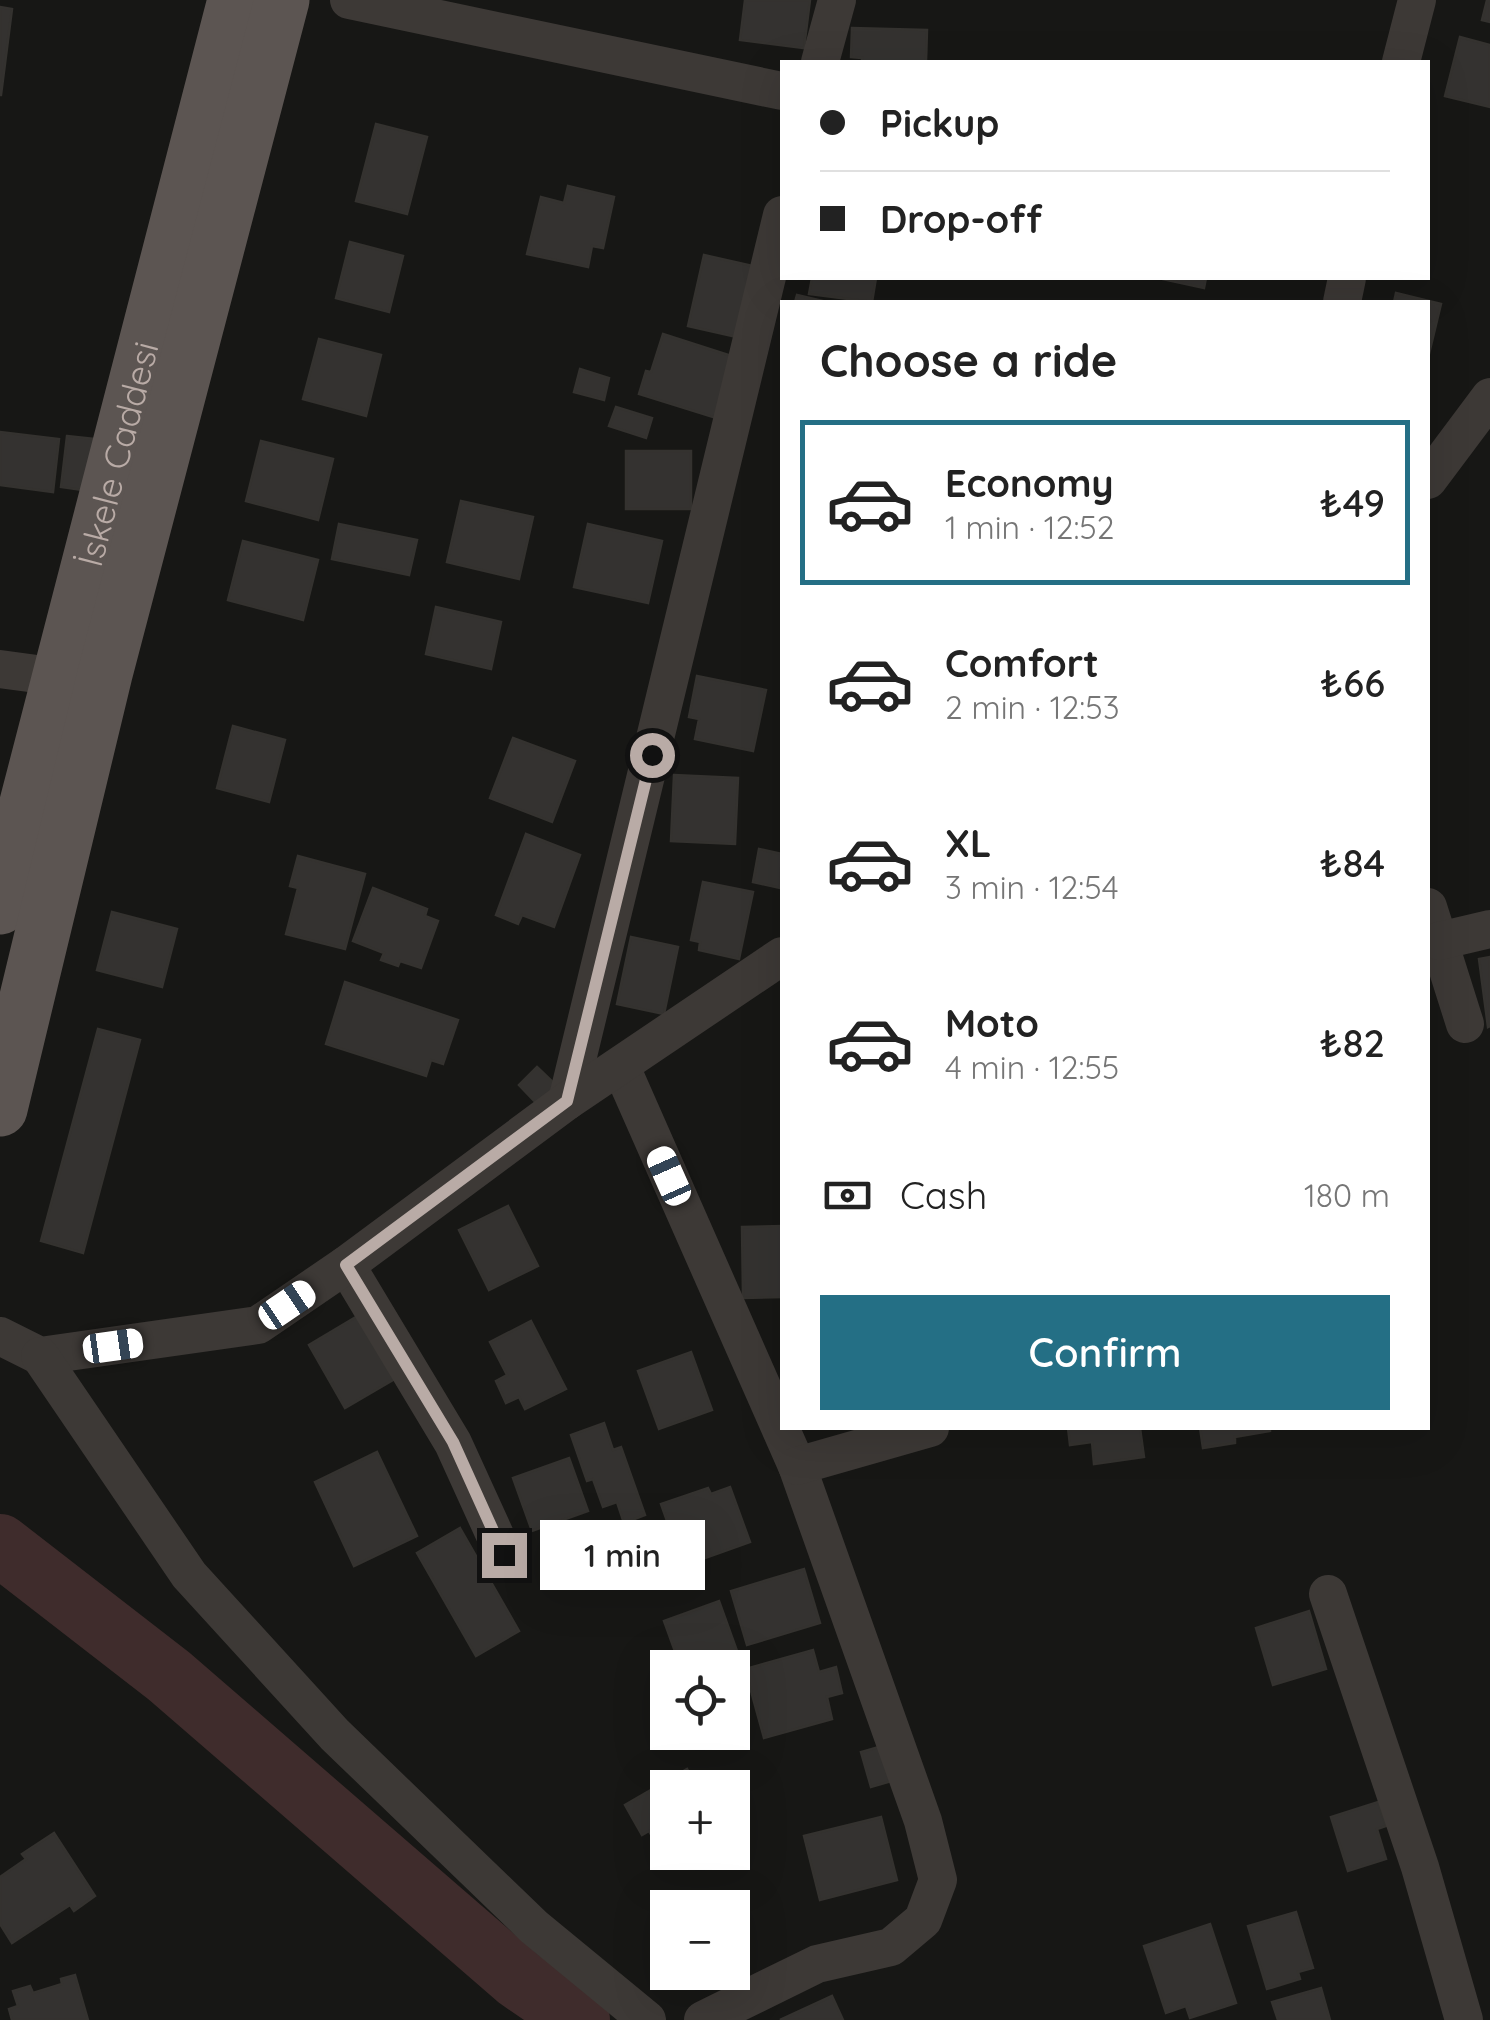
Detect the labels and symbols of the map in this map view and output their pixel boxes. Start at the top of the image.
street label: İskele Caddesi [67,337,168,571]
route start [630,733,675,778]
car [643,1142,695,1210]
car [254,1276,320,1334]
car [81,1327,145,1365]
callout: 1 min [539,1520,704,1590]
route end [482,1533,527,1578]

